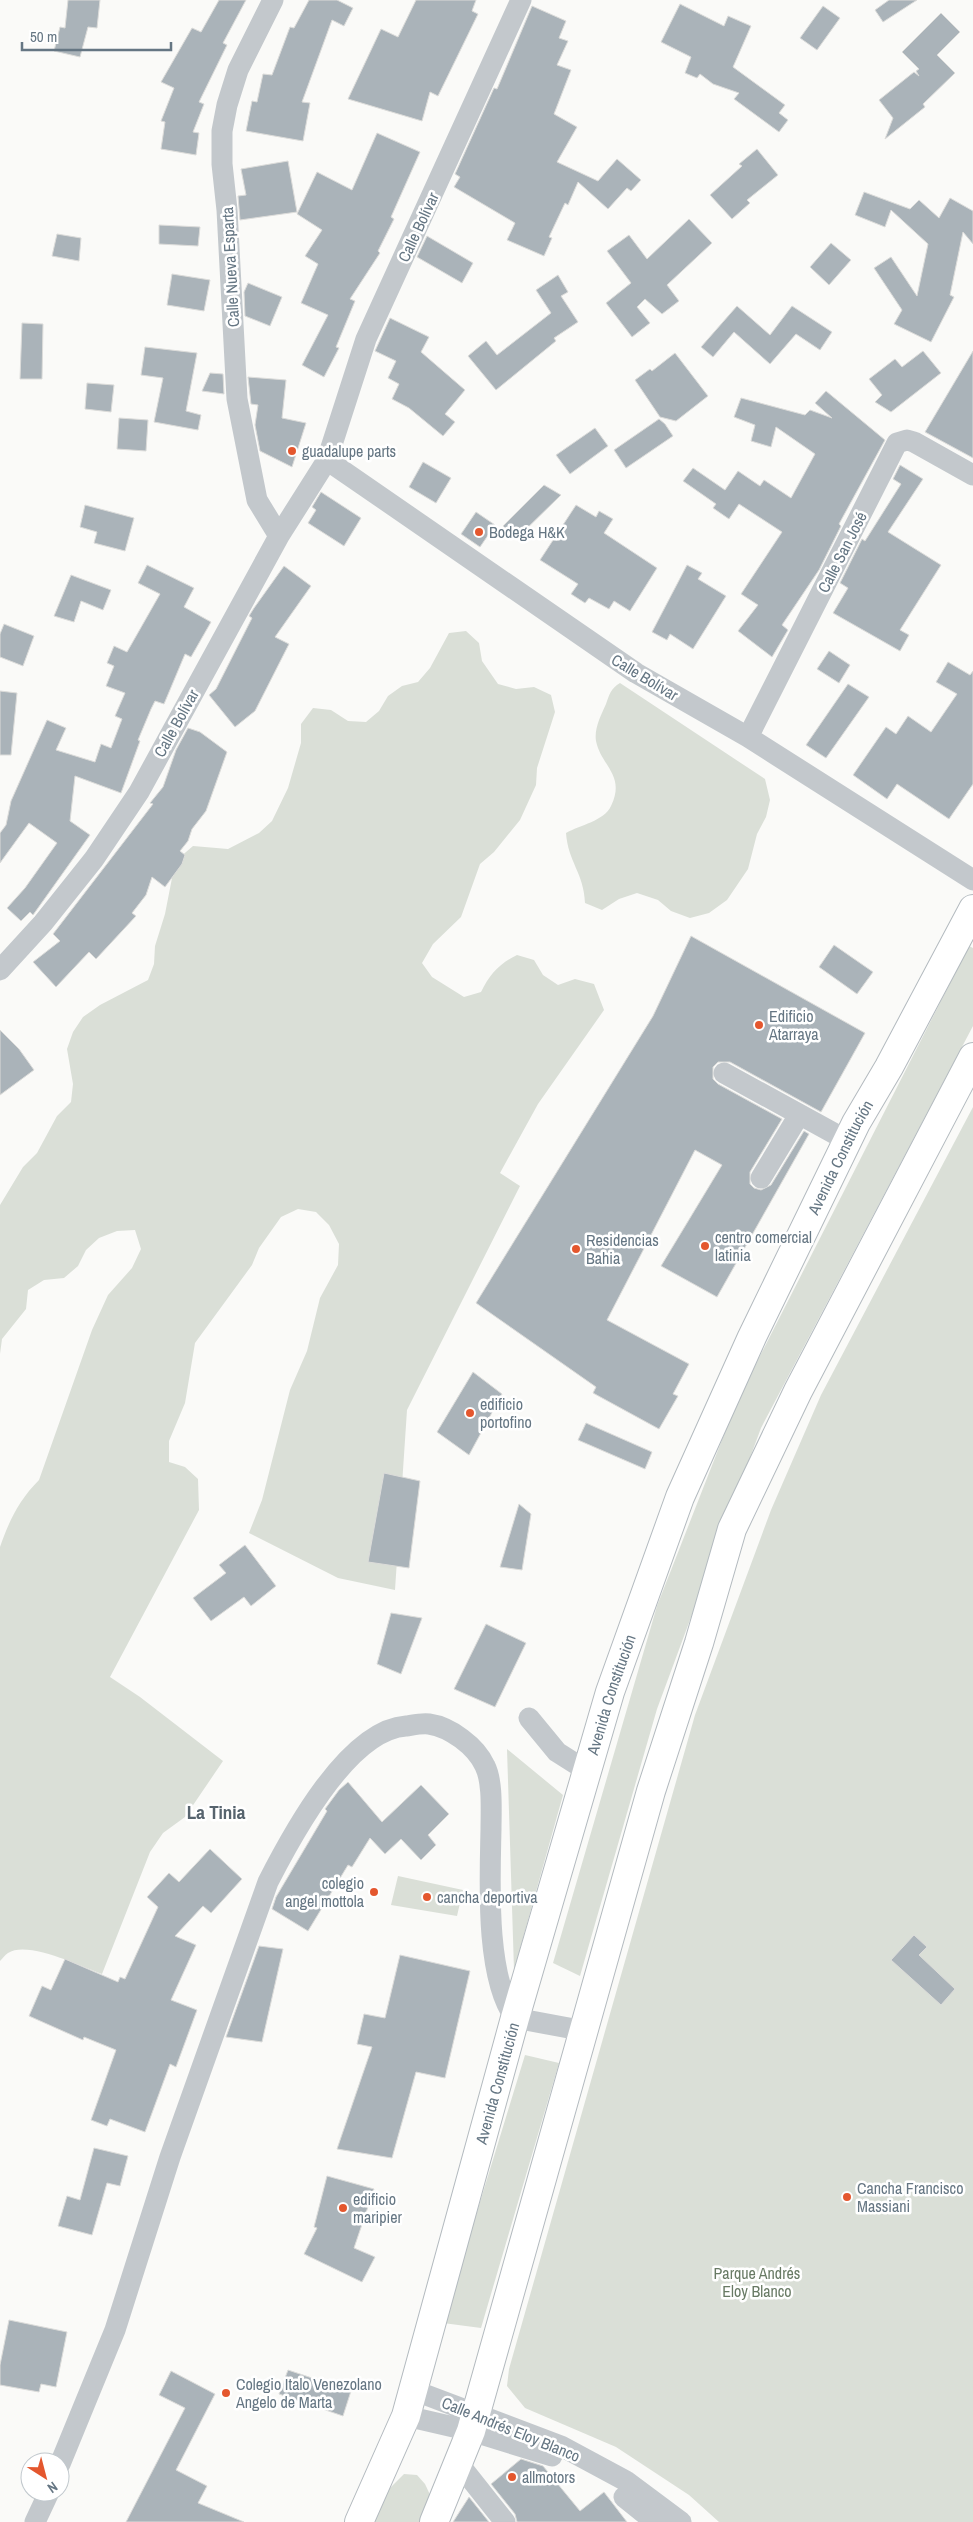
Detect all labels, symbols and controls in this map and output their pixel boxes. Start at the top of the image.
scale bar [22,20,171,52]
text: 50 m [30,26,57,47]
street label: Calle Bolívar [392,188,444,265]
street label: Calle Nueva Esparta [216,206,244,328]
place label: guadalupe parts [302,440,396,462]
marker: guadalupe parts [286,445,298,457]
street label: Calle San José [812,508,872,596]
place label: Bodega H&K [489,521,565,543]
marker: Bodega H&K [473,526,485,538]
street label: Calle Bolívar [607,648,683,706]
street label: Calle Bolívar [148,685,204,761]
place label: Edificio Atarraya [768,1005,819,1045]
marker: Edificio Atarraya [753,1019,765,1031]
street label: Avenida Constitución [802,1096,878,1219]
place label: centro comercial latinia [715,1226,812,1266]
place label: Residencias Bahia [586,1229,659,1269]
marker: centro comercial latinia [699,1240,711,1252]
marker: Residencias Bahia [570,1243,582,1255]
place label: edificio portofino [480,1393,532,1433]
marker: edificio portofino [464,1407,476,1419]
street label: Avenida Constitución [581,1631,641,1758]
district label: La Tinia [187,1799,246,1825]
place label: colegio angel mottola [285,1872,365,1912]
marker: colegio angel mottola [368,1886,380,1898]
place label: cancha deportiva [437,1886,538,1908]
marker: cancha deportiva [421,1891,433,1903]
street label: Avenida Constitución [470,2020,524,2148]
place label: Cancha Francisco Massiani [857,2177,963,2217]
place label: edificio maripier [353,2188,402,2228]
marker: Cancha Francisco Massiani [841,2191,853,2203]
marker: edificio maripier [337,2202,349,2214]
park label: Parque Andrés Eloy Blanco [714,2262,800,2302]
place label: Colegio Italo Venezolano Angelo de Marta [235,2373,382,2413]
marker: Colegio Italo Venezolano Angelo de Marta [220,2387,232,2399]
street label: Calle Andrés Eloy Blanco [439,2391,583,2467]
north arrow [20,2452,70,2502]
place label: allmotors [522,2466,575,2488]
marker: allmotors [506,2471,518,2483]
text: N [44,2478,61,2497]

